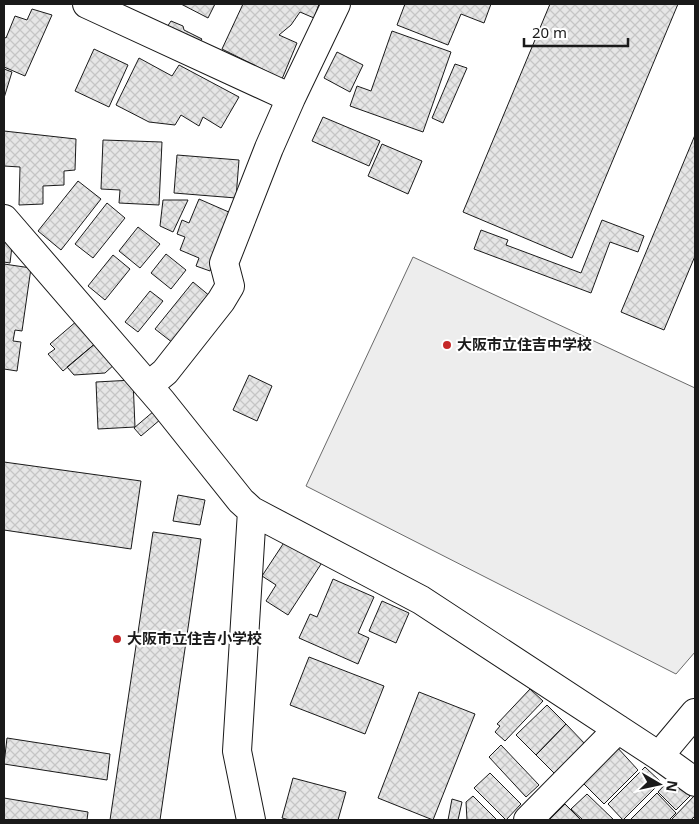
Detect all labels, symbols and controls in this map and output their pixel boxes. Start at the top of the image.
scale bar [524,15,628,47]
text: 20 m [532,22,567,42]
place label: 大阪市立住吉中学校 [457,334,592,354]
marker: 大阪市立住吉中学校 [441,339,453,351]
place label: 大阪市立住吉小学校 [127,628,262,648]
marker: 大阪市立住吉小学校 [111,633,123,645]
north arrow [634,759,684,809]
text: N [662,779,683,793]

